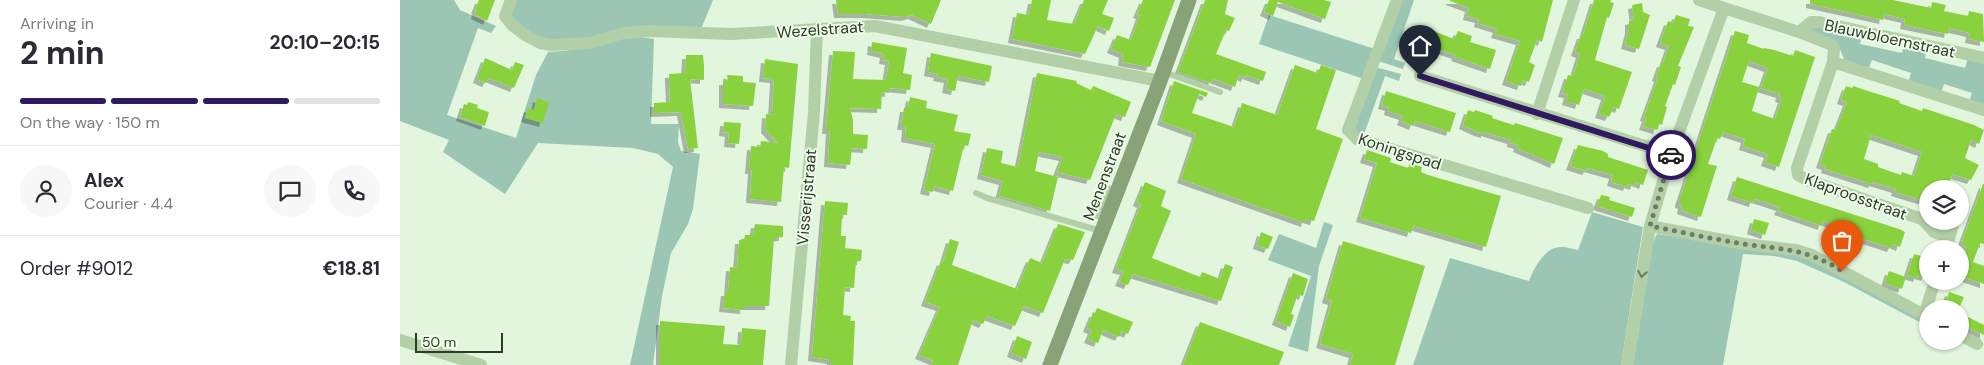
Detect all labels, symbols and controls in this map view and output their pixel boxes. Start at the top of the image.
text: Arriving in [20,13,94,34]
street label: Blauwbloemstraat [1823,14,1957,63]
street label: Wezelstraat [776,16,864,43]
pin [1399,25,1441,76]
text: 20:10–20:15 [270,30,380,55]
text: 2 min [20,32,105,74]
icon: home [1406,32,1434,60]
text: On the way · 150 m [20,112,160,133]
street label: Koningspad [1356,128,1444,175]
street label: Menenstraat [1078,129,1131,224]
courier [1646,130,1696,180]
icon: car [1657,141,1685,169]
street label: Visserijstraat [792,148,821,246]
button: person [20,165,72,217]
button: chat [264,165,316,217]
button: phone [328,165,380,217]
text: Alex [84,168,124,193]
street label: Klaproosstraat [1802,168,1910,225]
map controls [1919,180,1969,350]
button: layers [1919,180,1969,230]
text: Courier · 4.4 [84,193,173,214]
pin [1821,220,1863,271]
icon: bag [1828,227,1856,255]
button: + [1919,240,1969,290]
text: Order #9012 [20,256,133,281]
text: €18.81 [323,256,380,281]
one-way arrow [1638,270,1648,278]
button: − [1919,300,1969,350]
scale bar [415,330,502,353]
text: 50 m [422,333,456,351]

